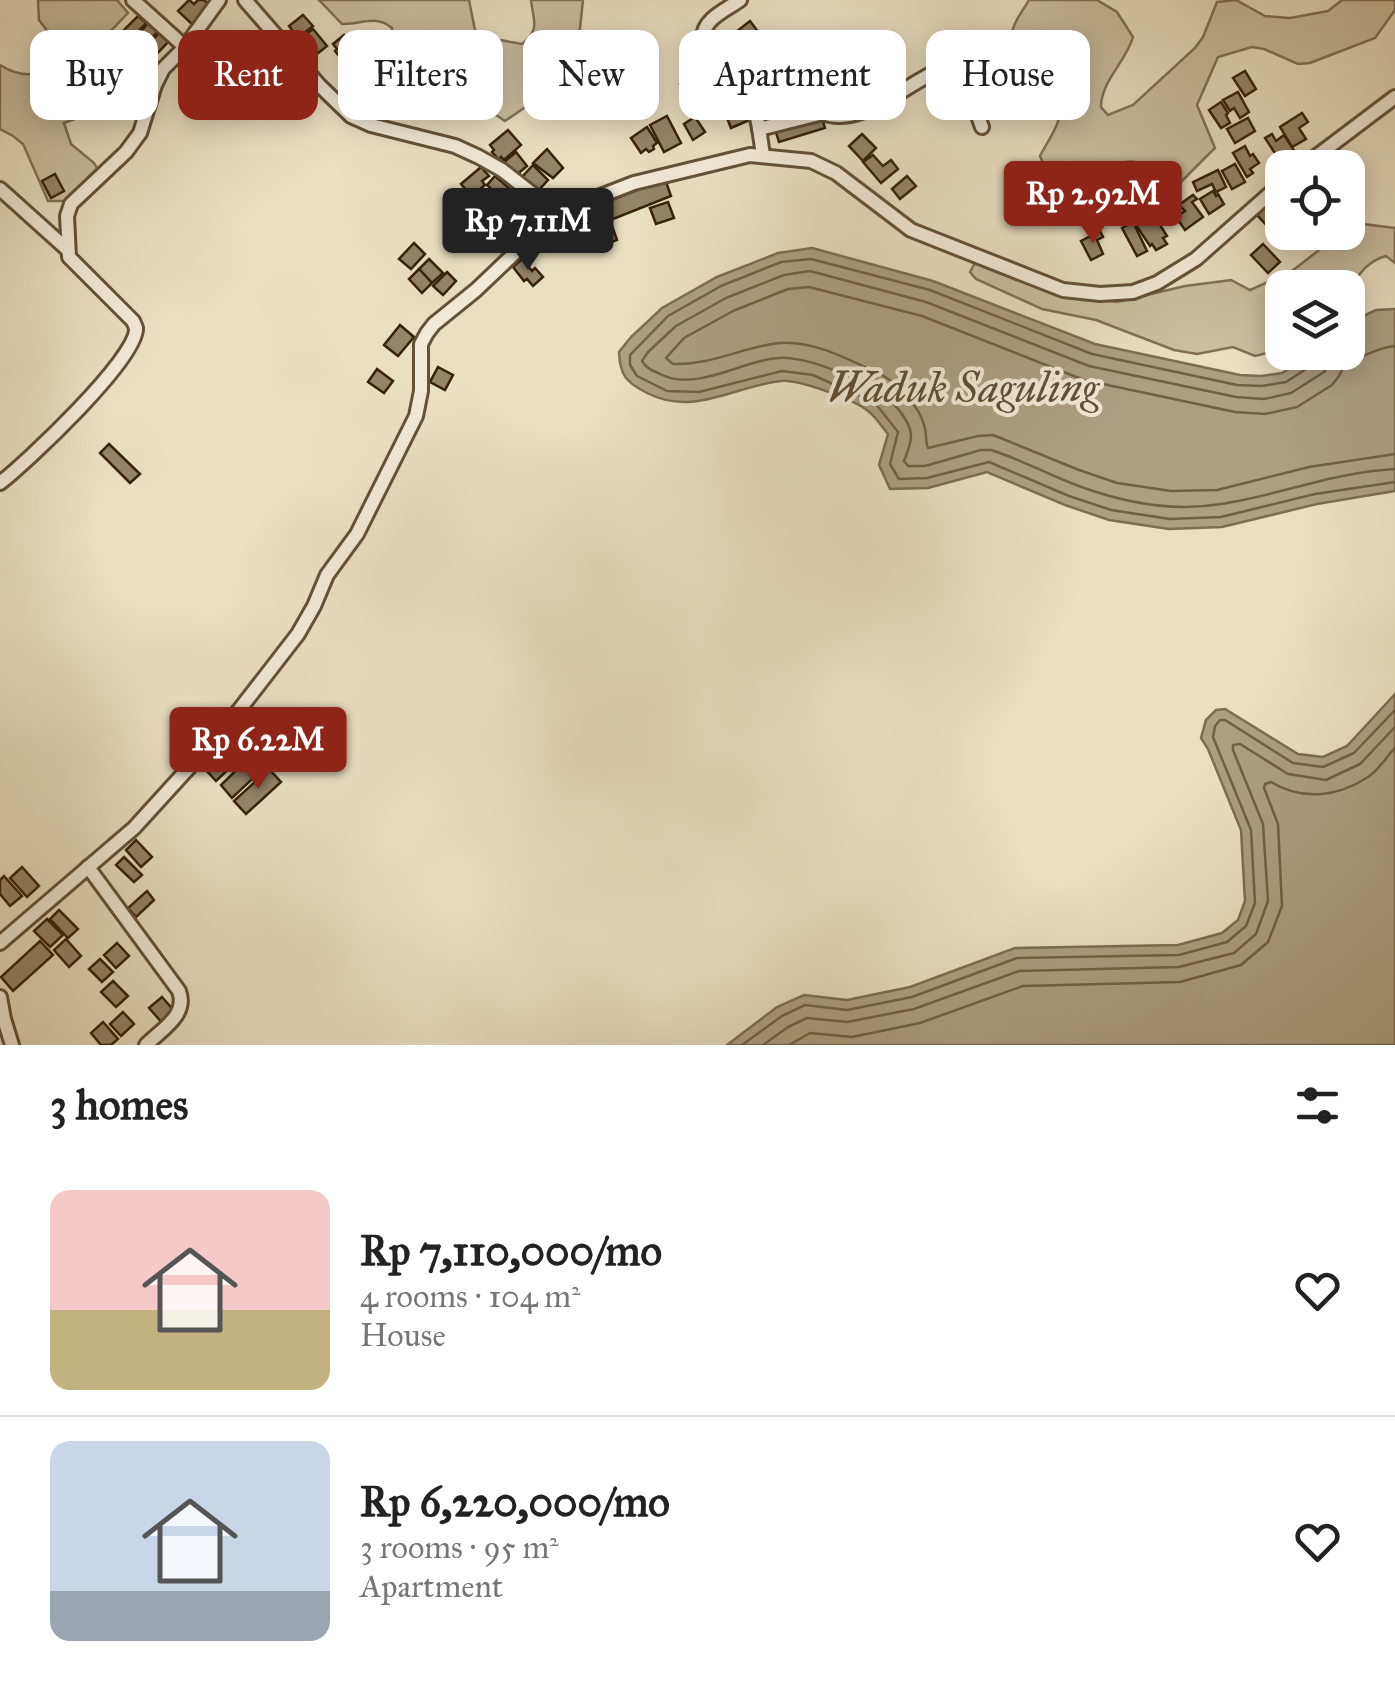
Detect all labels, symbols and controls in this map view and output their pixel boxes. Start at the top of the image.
chip: Buy [30,30,158,120]
chip: Rent [178,30,318,120]
chip: Filters [338,30,503,120]
chip: New [523,30,659,120]
chip: Apartment [679,30,906,120]
chip: House [926,30,1090,120]
map controls [1265,150,1365,370]
button: locate [1265,150,1365,250]
pin: Rp 2.92M [990,161,1196,246]
text: Rp 2.92M [1026,174,1160,213]
pin: Rp 7.11M [425,188,631,273]
text: Rp 7.11M [464,201,592,240]
button: layers [1265,270,1365,370]
water label: Waduk Saguling [828,362,1100,414]
pin: Rp 6.22M [155,707,361,792]
text: Rp 6.22M [192,720,324,759]
icon: filters [1290,1078,1345,1133]
text: 3 homes [50,1079,188,1131]
text: Rp 7,110,000/mo [360,1225,662,1277]
icon: home [130,1230,250,1350]
icon: heart [1290,1263,1345,1318]
text: 4 rooms · 104 m² [360,1277,581,1316]
text: House [360,1316,446,1355]
text: Rp 6,220,000/mo [360,1476,670,1528]
icon: home [130,1481,250,1601]
icon: heart [1290,1514,1345,1569]
text: 3 rooms · 95 m² [360,1528,559,1567]
text: Apartment [360,1567,503,1606]

